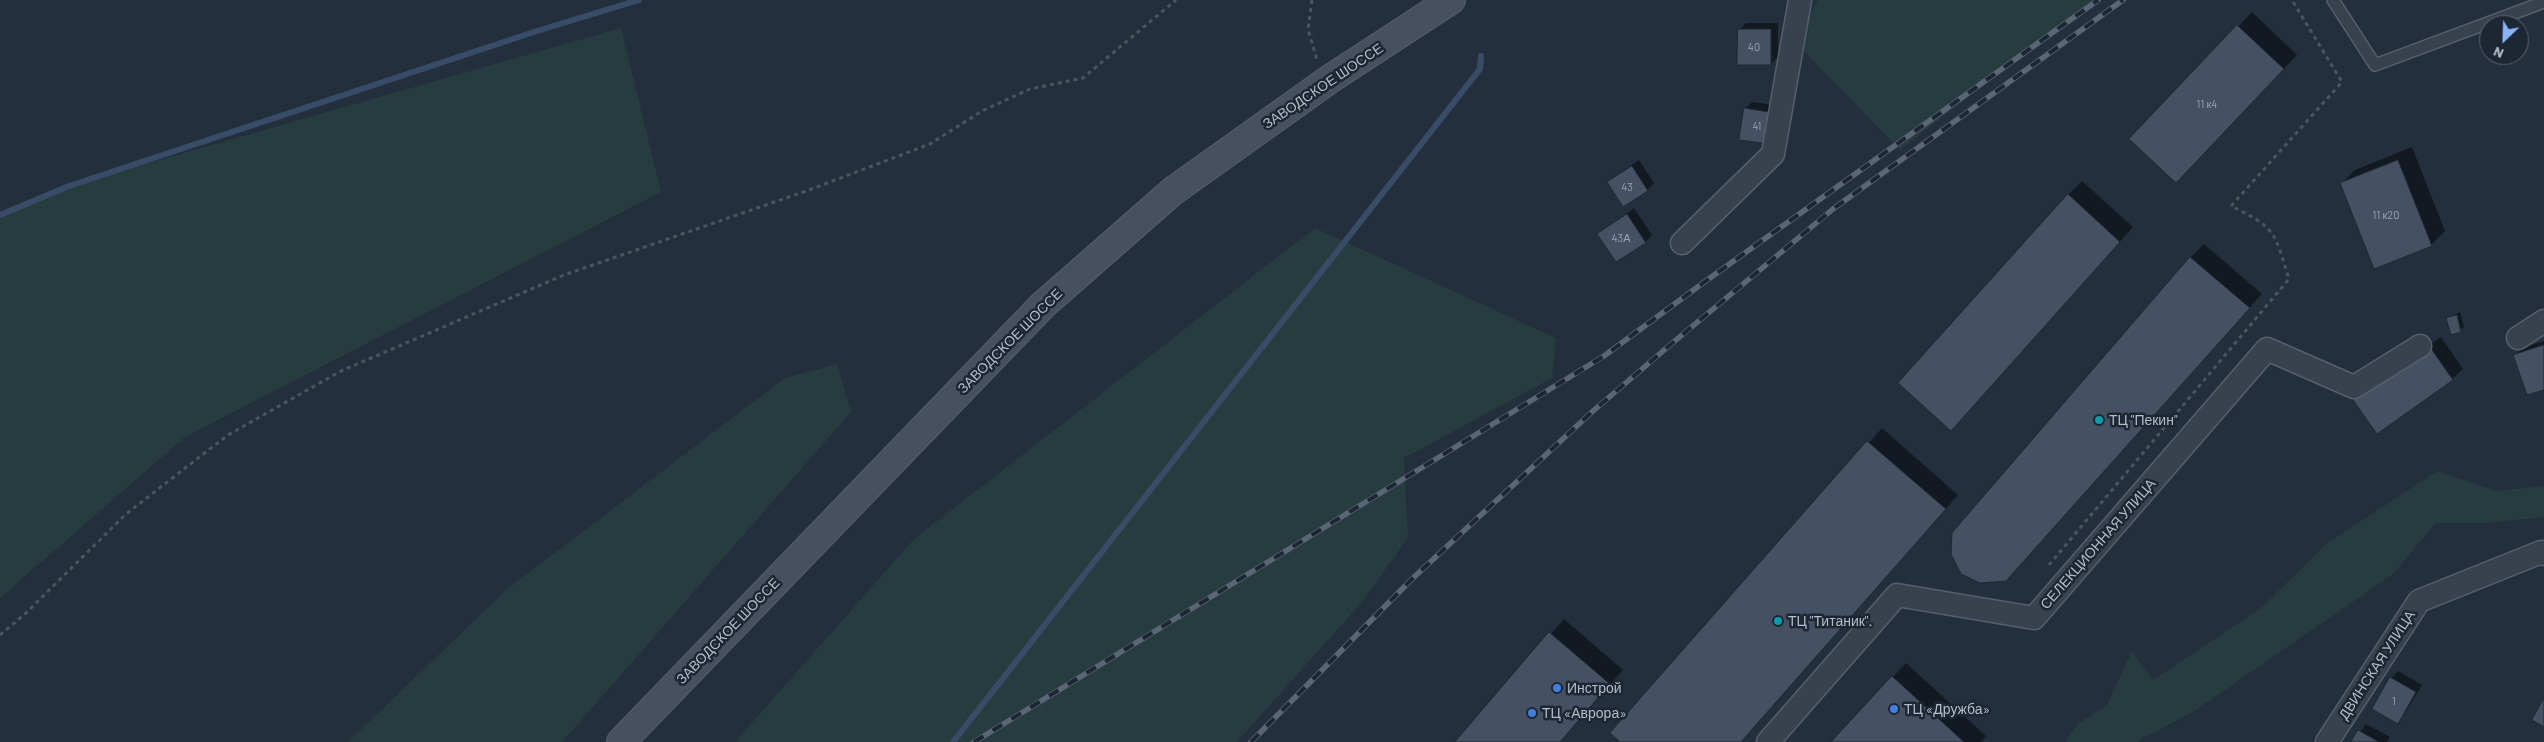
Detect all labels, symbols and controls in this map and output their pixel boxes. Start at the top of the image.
north arrow [2479,15,2529,65]
street label: ЗАВОДСКОЕ ШОССЕ [1260,40,1386,132]
house number: 40 [1748,40,1760,54]
text: N [2490,44,2506,63]
house number: 11 к4 [2197,97,2217,111]
house number: 41 [1753,119,1761,133]
house number: 43 [1621,180,1633,194]
house number: 11 к20 [2373,208,2399,222]
house number: 43А [1611,231,1631,245]
street label: ЗАВОДСКОЕ ШОССЕ [954,285,1066,397]
place label: ТЦ "Пекин" [2109,412,2178,428]
marker: ТЦ "Пекин" [2093,414,2105,426]
street label: СЕЛЕКЦИОННАЯ УЛИЦА [2037,475,2159,613]
street label: ЗАВОДСКОЕ ШОССЕ [673,574,783,688]
street label: ДВИНСКАЯ УЛИЦА [2335,607,2419,723]
place label: ТЦ "Титаник". [1788,613,1872,629]
marker: ТЦ "Титаник". [1772,615,1784,627]
place label: Инстрой [1567,680,1622,696]
marker: Инстрой [1551,682,1563,694]
house number: 1 [2392,694,2396,708]
place label: ТЦ «Дружба» [1904,701,1990,717]
marker: ТЦ «Дружба» [1888,703,1900,715]
place label: ТЦ «Аврора» [1542,705,1627,721]
marker: ТЦ «Аврора» [1526,707,1538,719]

